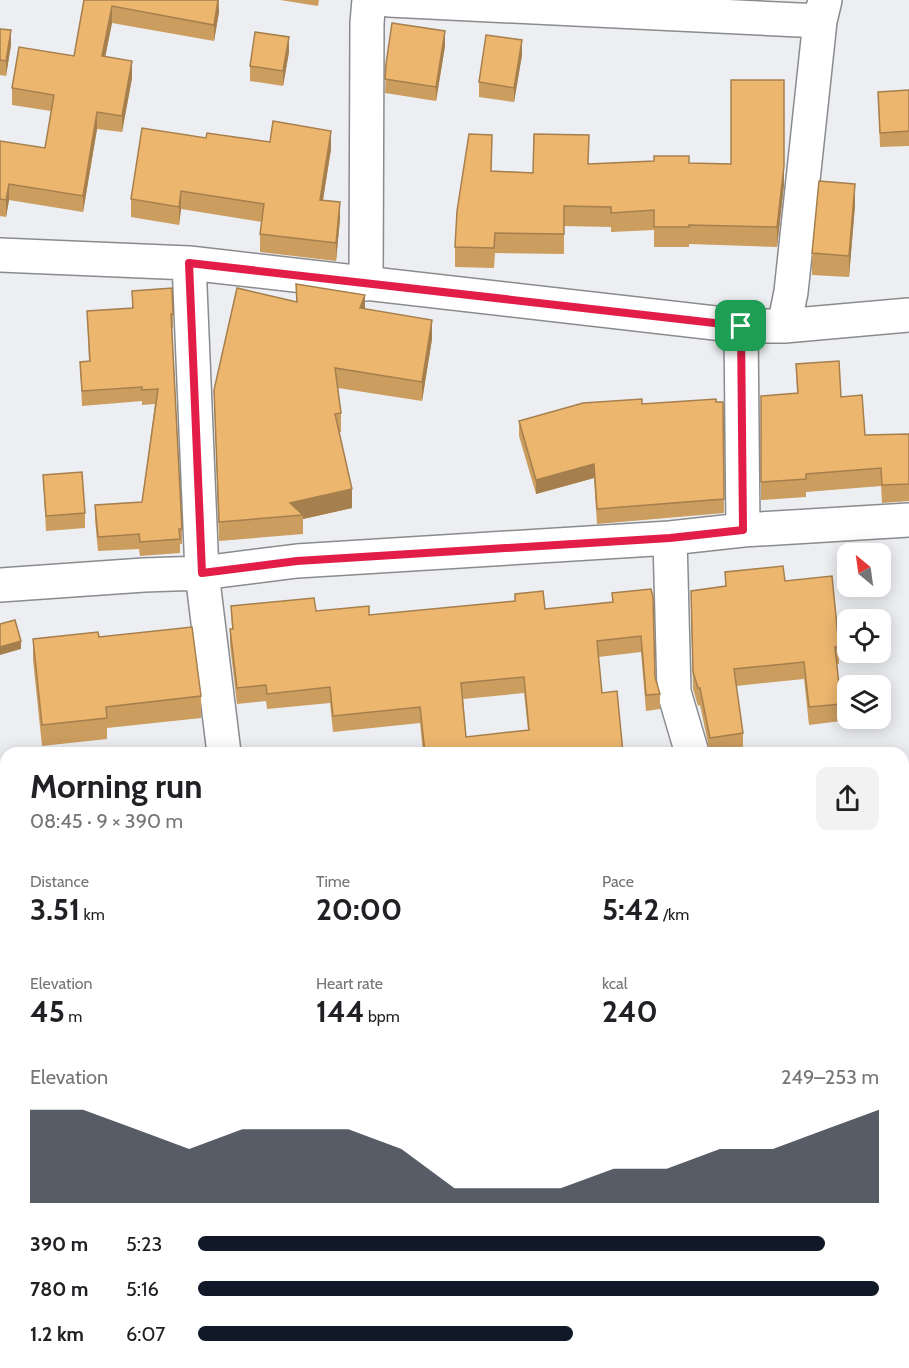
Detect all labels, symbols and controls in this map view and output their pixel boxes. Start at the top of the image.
pin [715,300,766,351]
icon: arrive [724,309,757,342]
north arrow [837,543,891,597]
map controls [837,543,891,729]
button: locate [837,609,891,663]
button: layers [837,675,891,729]
text: Morning run [30,766,202,806]
button: share [816,767,879,830]
text: 08:45 · 9 × 390 m [30,809,183,833]
text: Distance [30,872,89,891]
text: Time [316,872,350,891]
text: Pace [602,872,634,891]
text: 3.51 [30,891,80,928]
text: 20:00 [316,891,402,928]
text: 5:42 [602,891,659,928]
text: km [80,905,105,924]
text: /km [659,905,689,924]
text: Elevation [30,974,93,993]
text: Heart rate [316,974,383,993]
text: kcal [602,974,628,993]
text: 45 [30,993,65,1030]
text: 144 [316,993,364,1030]
text: 240 [602,993,658,1030]
text: m [65,1007,82,1026]
text: bpm [364,1007,400,1026]
text: Elevation [30,1065,108,1089]
text: 249–253 m [781,1065,879,1089]
text: 390 m [30,1232,88,1256]
text: 5:23 [126,1232,162,1256]
text: 780 m [30,1277,88,1301]
text: 5:16 [126,1277,159,1301]
text: 1.2 km [30,1322,84,1346]
text: 6:07 [126,1322,165,1346]

